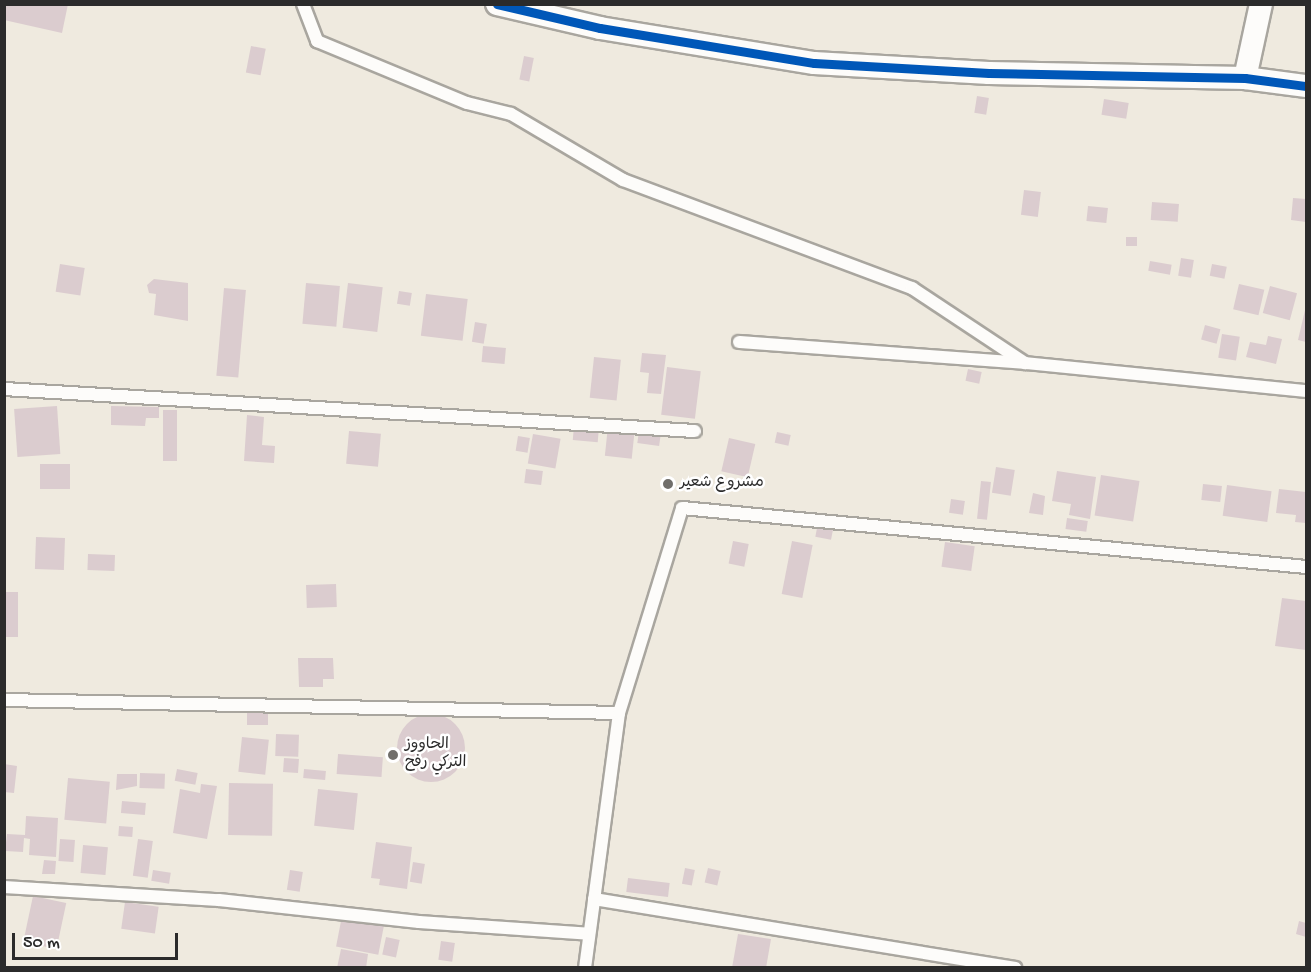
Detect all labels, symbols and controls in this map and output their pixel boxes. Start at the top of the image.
place label: مشروع شعير [680,474,764,494]
marker: مشروع شعير [661,477,675,491]
place label: الحاووز التركي رفح [405,736,466,774]
marker: الحاووز التركي رفح [386,748,400,762]
scale bar [15,921,182,959]
text: 50 m [23,933,60,954]

